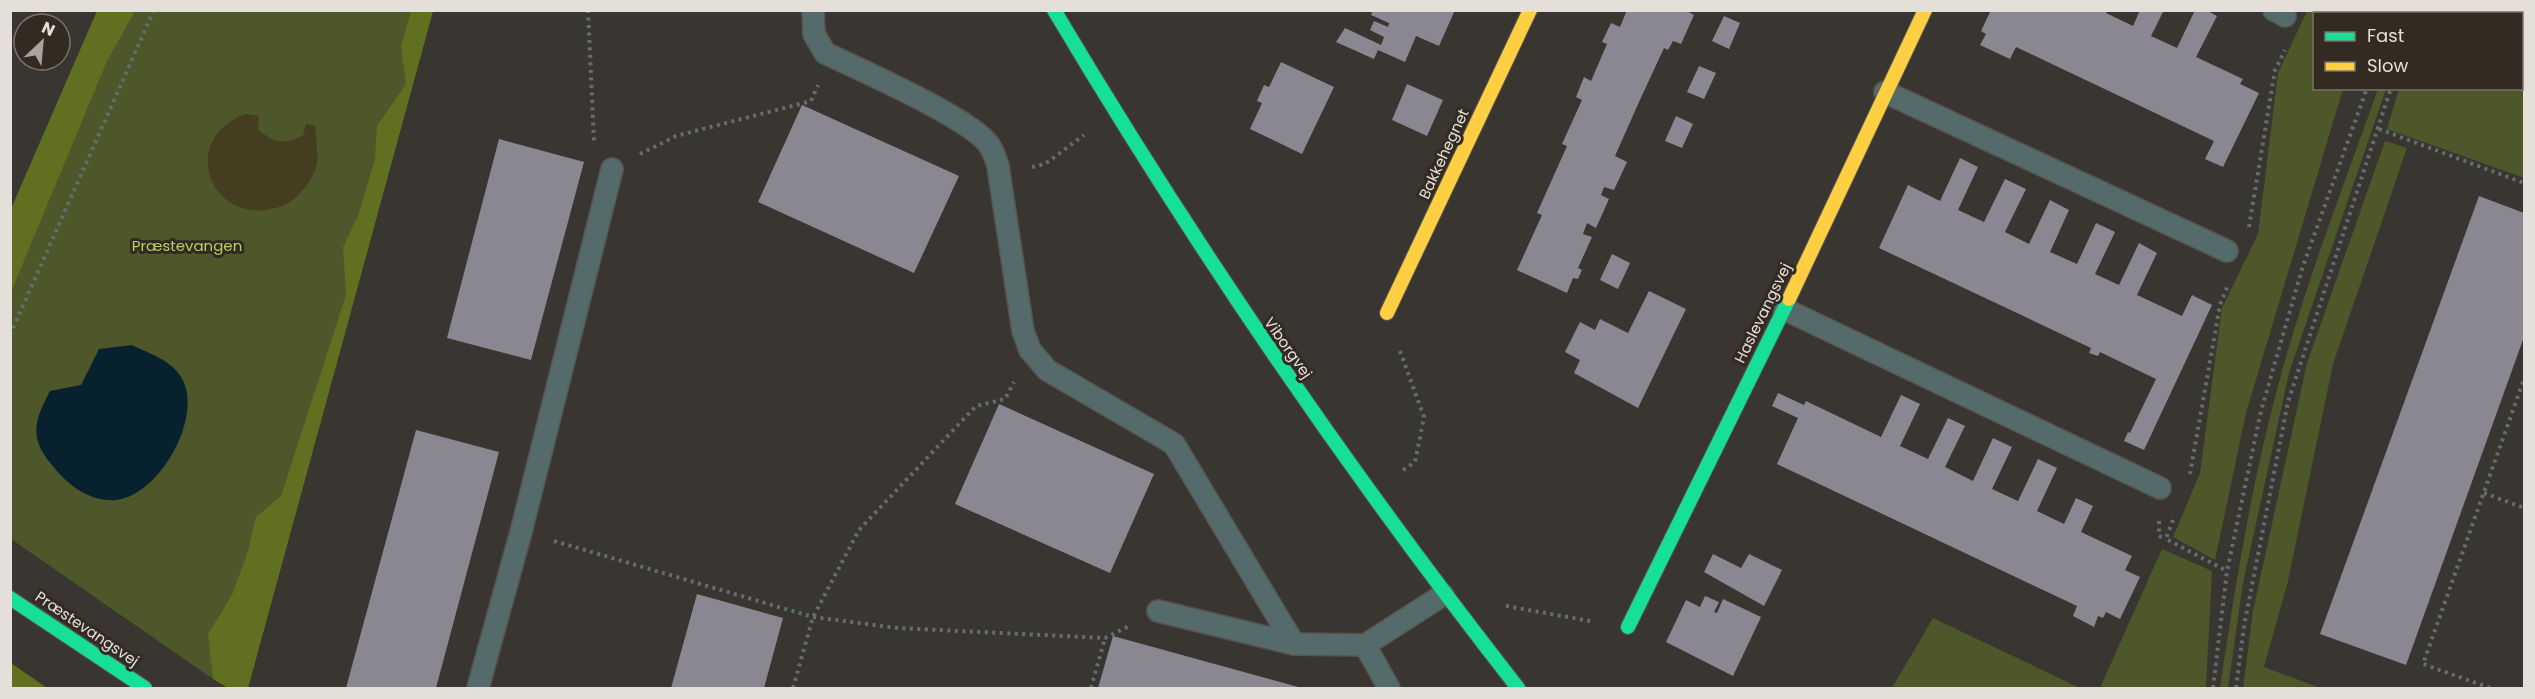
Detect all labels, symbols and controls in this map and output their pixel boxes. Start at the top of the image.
north arrow [12,12,72,72]
legend [2313,12,2523,90]
text: N [38,16,59,42]
text: Fast [2367,23,2404,48]
text: Slow [2367,53,2409,78]
street label: Bakkehegnet [1413,105,1474,202]
park label: Præstevangen [132,235,242,256]
street label: Haslevangsvej [1729,259,1796,366]
street label: Viborgvej [1260,313,1317,383]
street label: Præstevangsvej [31,586,143,671]

